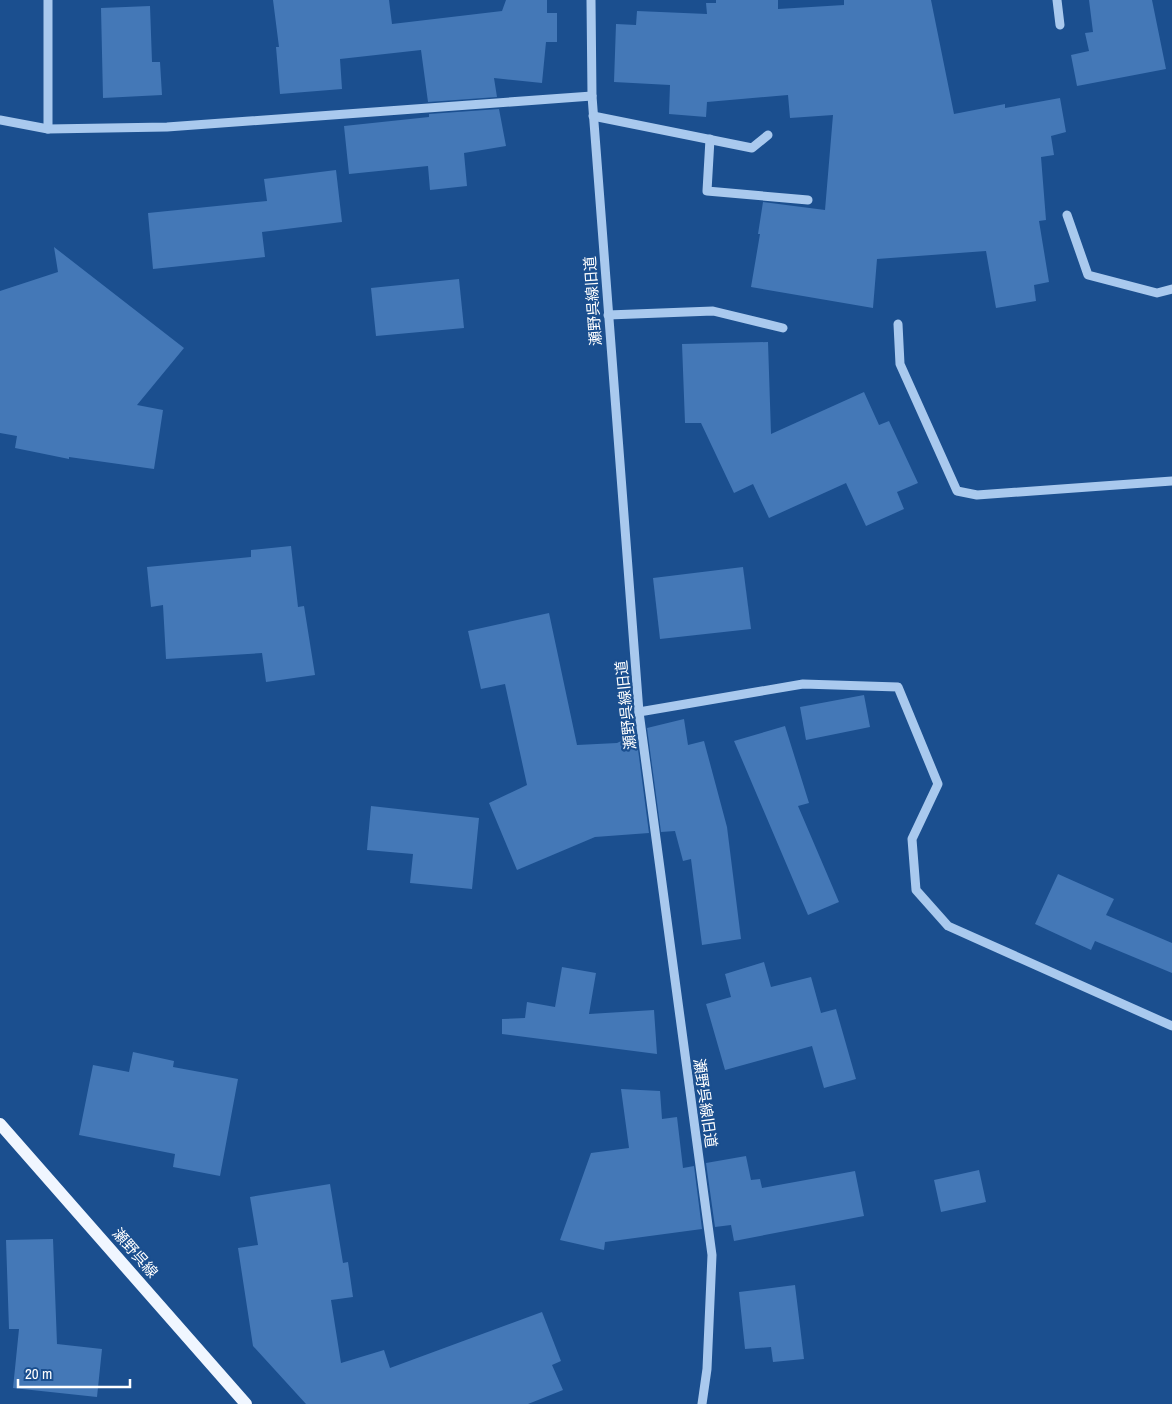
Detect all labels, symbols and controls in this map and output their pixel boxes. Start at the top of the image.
street label: 瀬野呉線旧道 [579,255,606,347]
street label: 瀬野呉線旧道 [610,659,641,751]
street label: 瀬野呉線旧道 [689,1057,722,1149]
street label: 瀬野呉線 [108,1223,163,1282]
scale bar [18,1356,130,1388]
text: 20 m [25,1363,52,1384]

